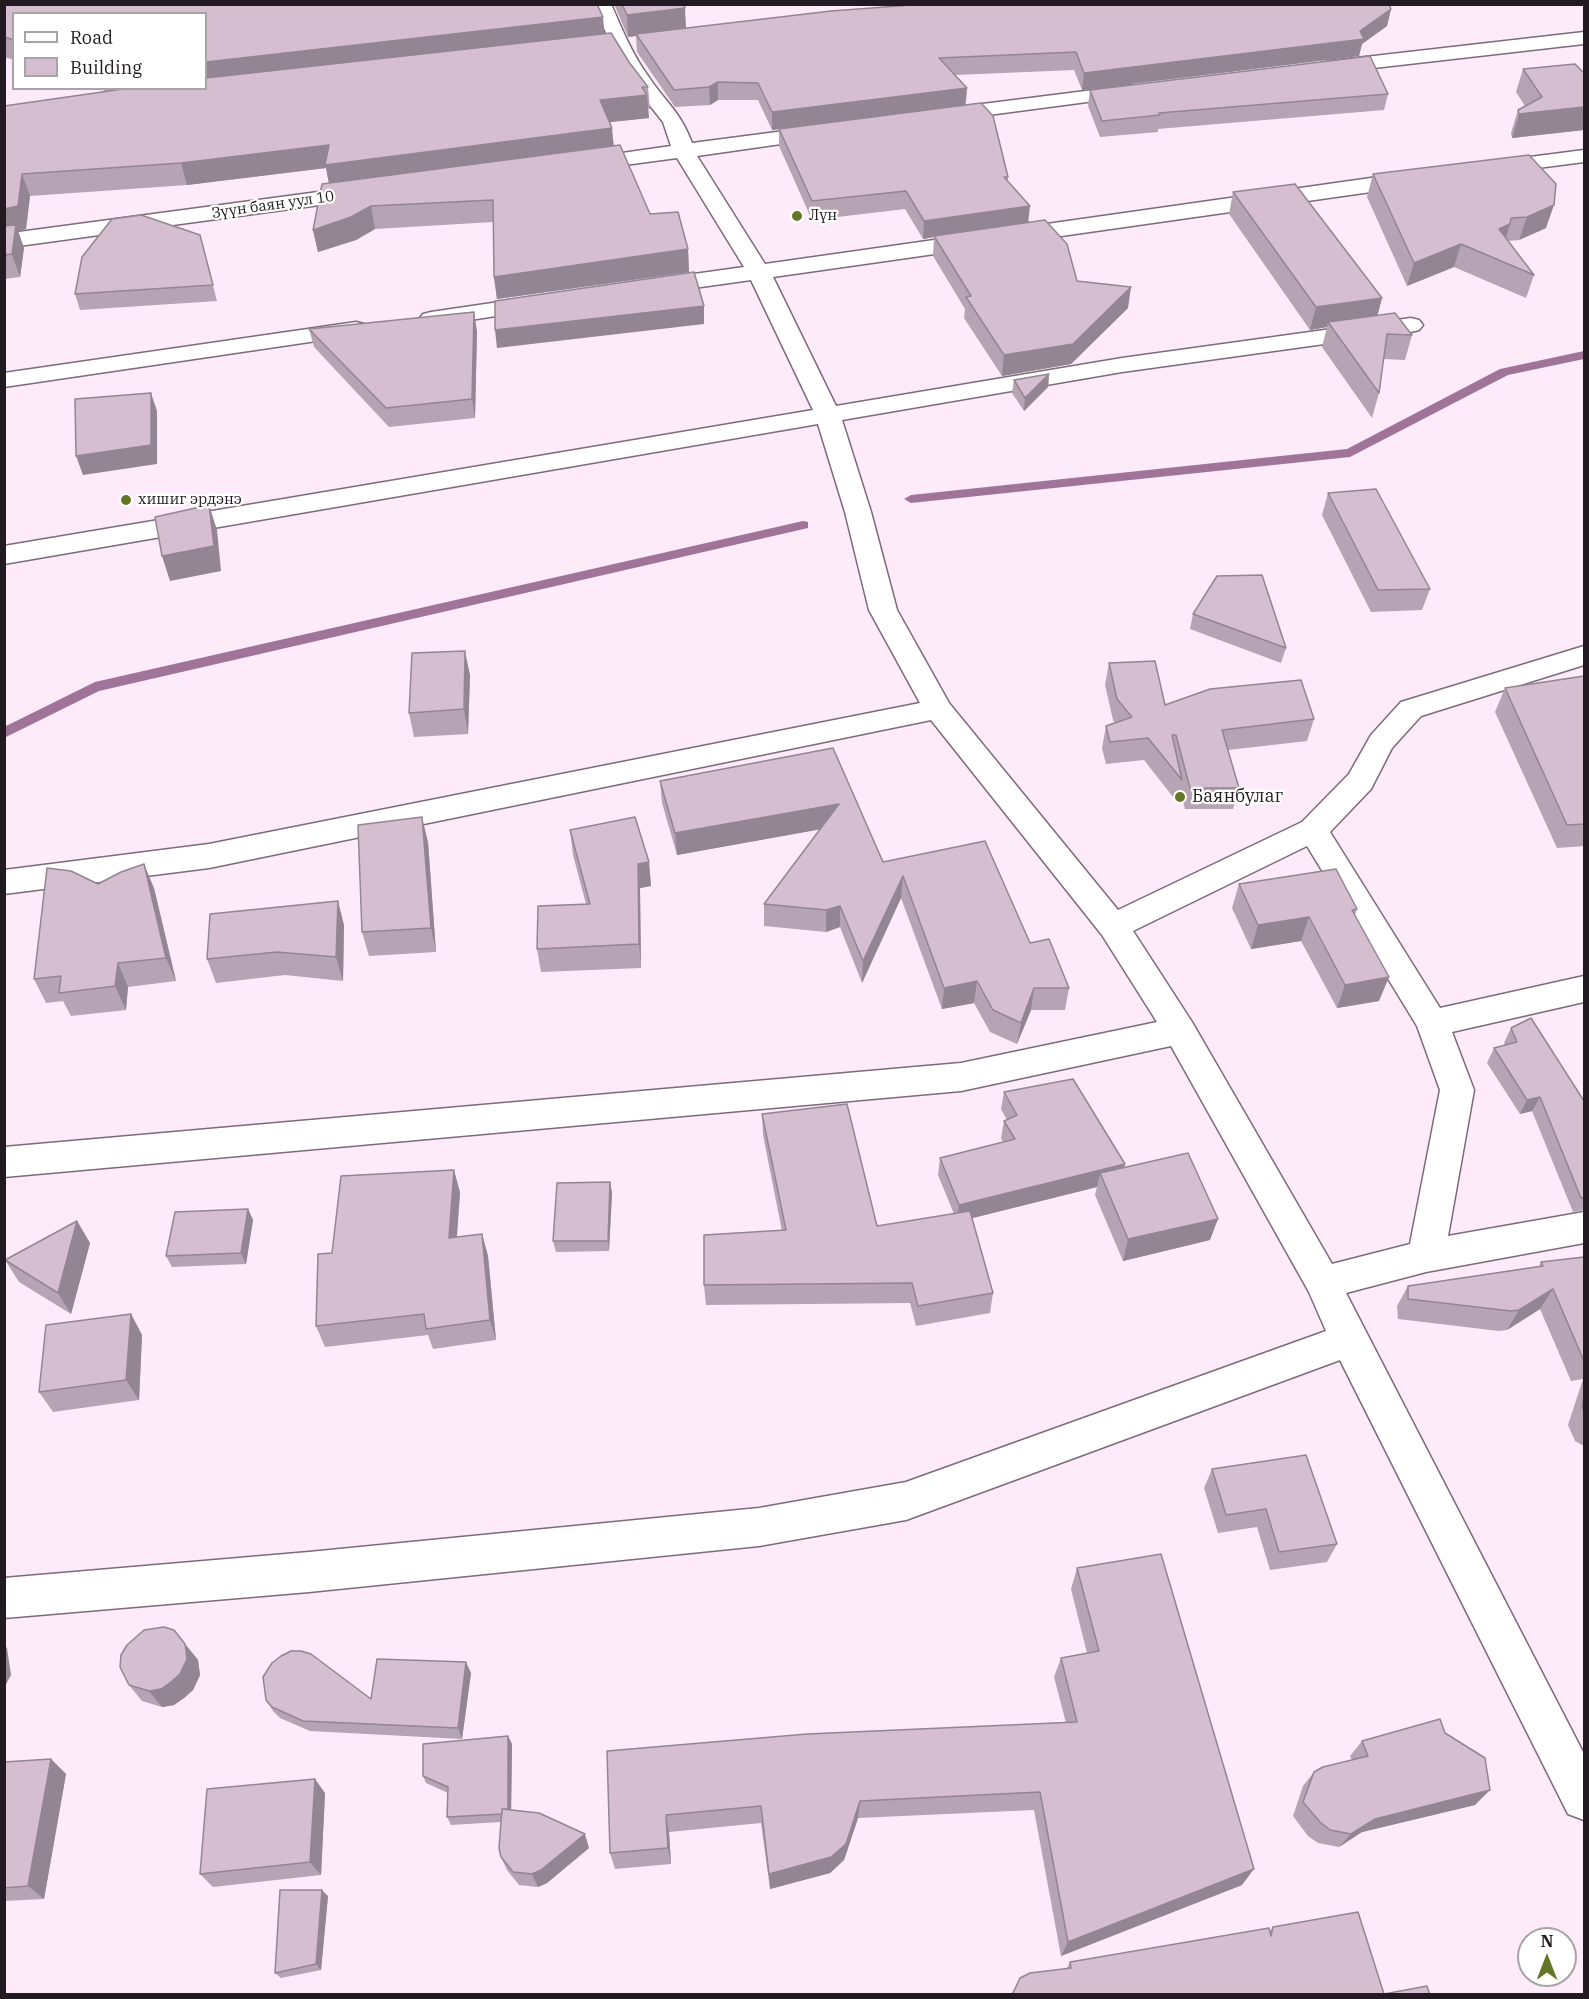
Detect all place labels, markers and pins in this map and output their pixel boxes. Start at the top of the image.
place label: Лүн [809,207,837,225]
marker: Лүн [790,209,804,223]
place label: хишиг эрдэнэ [138,491,242,509]
marker: хишиг эрдэнэ [119,493,133,507]
place label: Баянбулаг [1192,786,1283,808]
marker: Баянбулаг [1173,790,1187,804]

